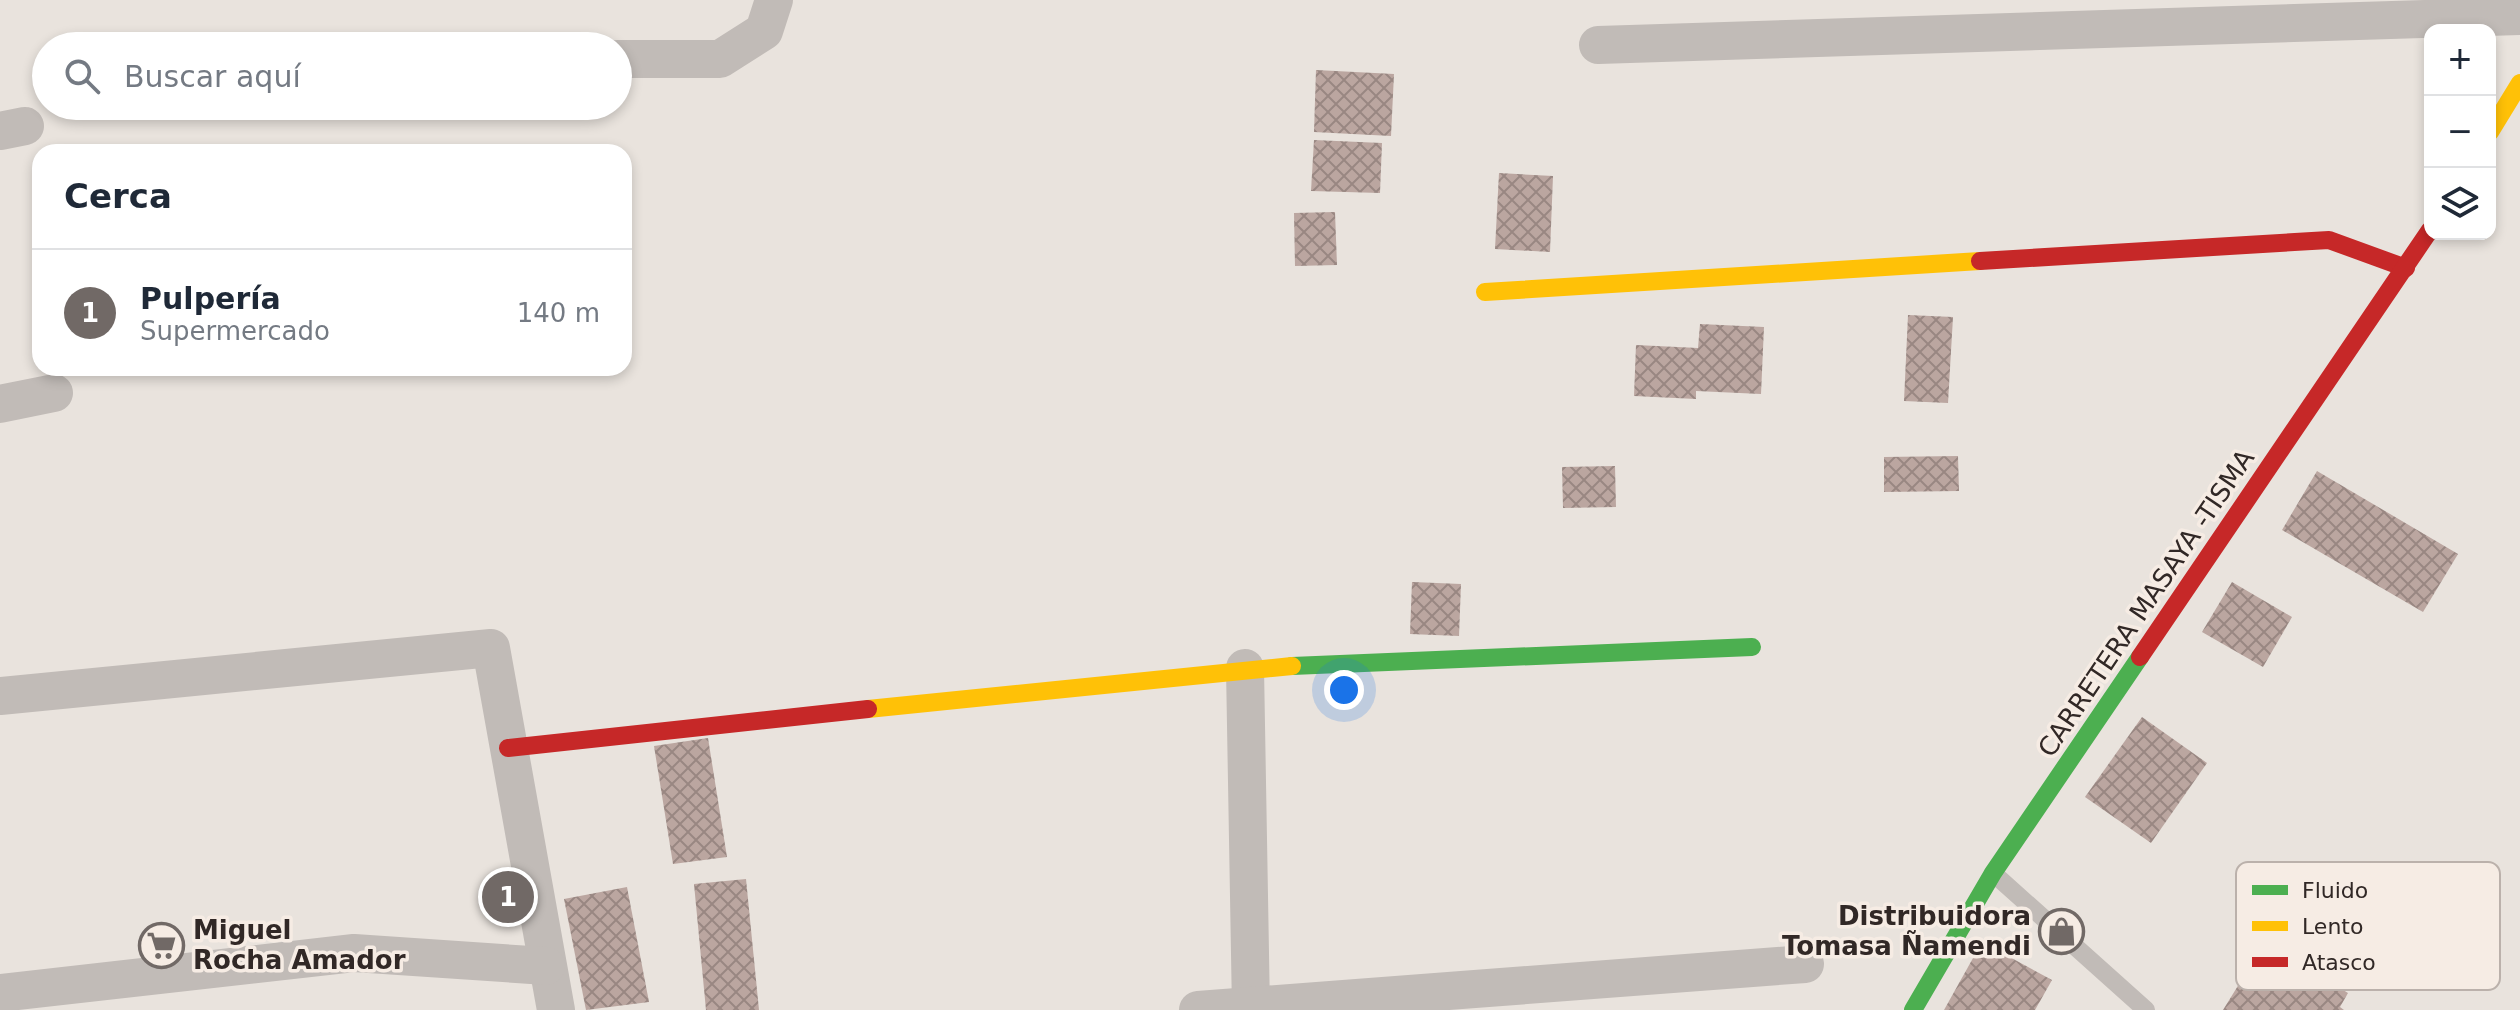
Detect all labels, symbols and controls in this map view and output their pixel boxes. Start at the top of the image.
map controls [2424,24,2496,240]
button: + [2424,24,2496,96]
search box [32,32,632,120]
icon: search [60,54,104,98]
text: Buscar aquí [124,59,301,94]
button: − [2424,96,2496,168]
button: layers [2424,168,2496,240]
text: Cerca [64,176,172,216]
text: Pulpería [140,281,281,316]
text: 1 [81,298,99,328]
text: 140 m [517,298,600,328]
text: Supermercado [140,316,330,346]
street label: CARRETERA MASAYA -TISMA [2032,444,2260,762]
your location [1324,670,1364,710]
legend [2236,862,2500,990]
pin: 1 [482,867,534,927]
text: Fluido [2302,878,2368,903]
place label: Distribuidora Tomasa Ñamendi [1782,901,2031,961]
shop icon: Distribuidora Tomasa Ñamendi [2038,907,2086,955]
text: Lento [2302,914,2363,939]
place label: Miguel Rocha Amador [193,915,406,975]
supermarket icon: Miguel Rocha Amador [138,921,186,969]
text: Atasco [2302,950,2376,975]

